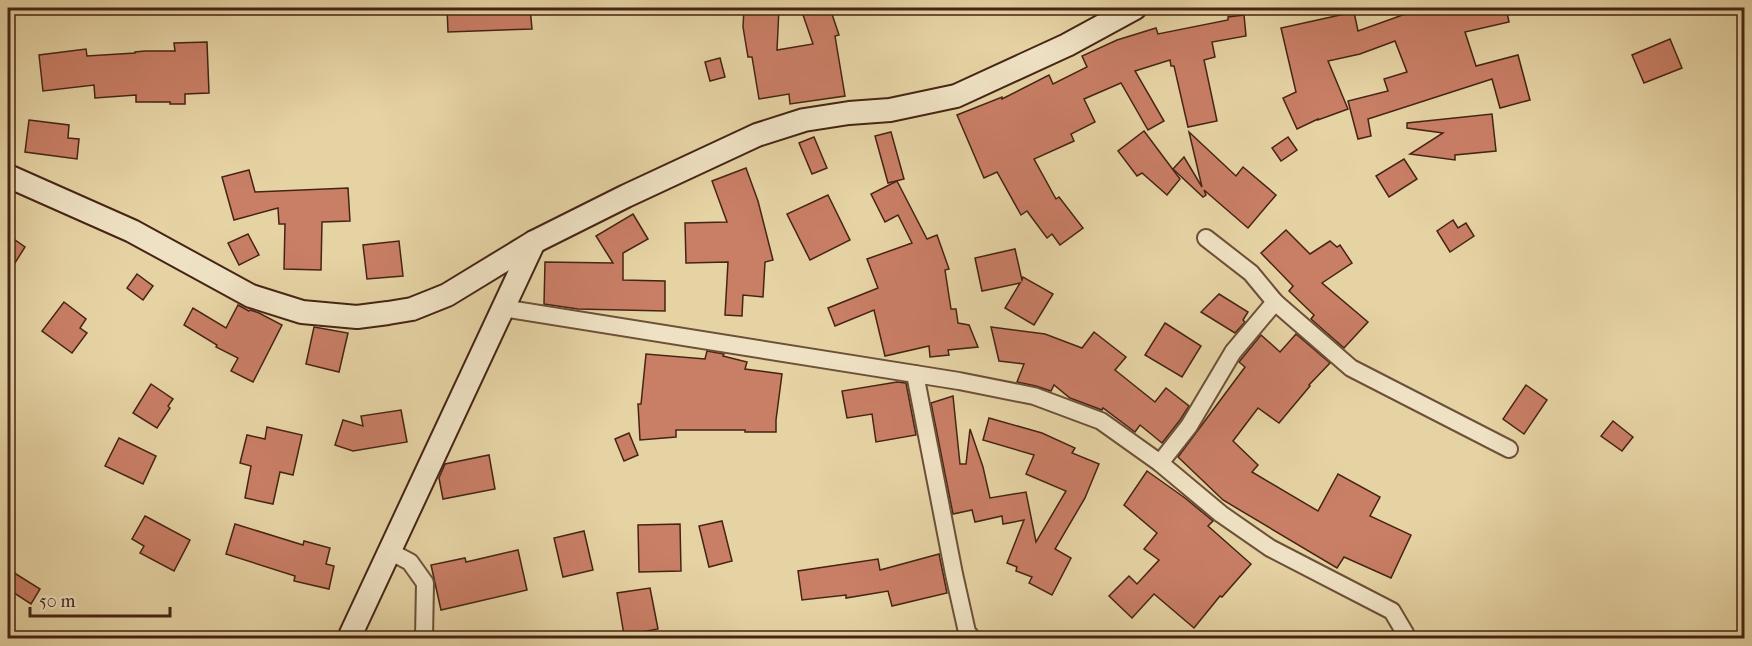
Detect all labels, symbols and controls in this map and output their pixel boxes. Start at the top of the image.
scale bar [30,580,170,618]
text: 50 m [39,591,76,612]

